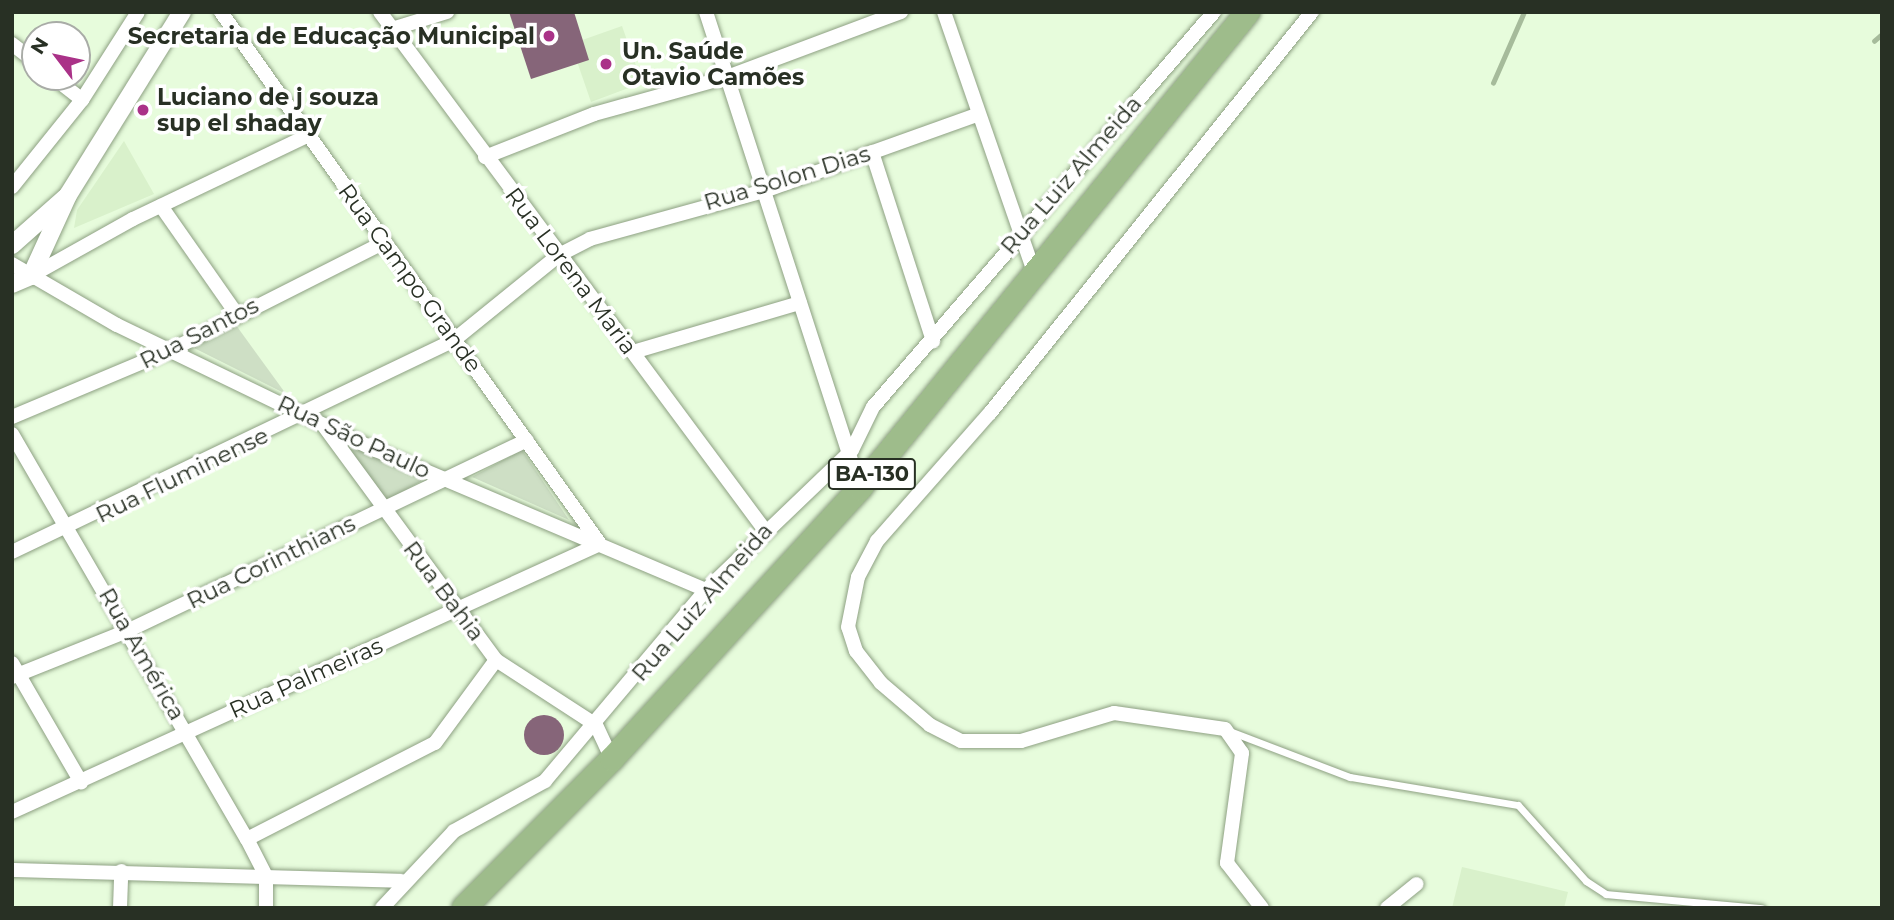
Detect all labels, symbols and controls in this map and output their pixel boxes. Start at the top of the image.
north arrow [21,21,91,91]
place label: Secretaria de Educação Municipal [128,22,535,50]
marker: Secretaria de Educação Municipal [541,28,557,44]
text: N [26,33,53,58]
place label: Un. Saúde Otavio Camões [622,37,804,91]
marker: Un. Saúde Otavio Camões [596,54,616,74]
place label: Luciano de j souza sup el shaday [157,83,379,137]
street label: Rua Luiz Almeida [995,90,1147,260]
marker: Luciano de j souza sup el shaday [135,102,151,118]
street label: Rua Solon Dias [701,140,873,216]
street label: Rua Campo Grande [332,178,488,378]
street label: Rua Lorena Maria [499,182,643,360]
street label: Rua Santos [135,291,263,375]
street label: Rua São Paulo [273,389,435,485]
street label: Rua Fluminense [91,421,273,529]
road number: BA-130 [826,456,917,491]
street label: Rua Corinthians [182,509,360,615]
street label: Rua Luiz Almeida [626,517,778,687]
street label: Rua Bahia [398,536,490,646]
street label: Rua América [93,583,191,725]
street label: Rua Palmeiras [225,632,387,724]

